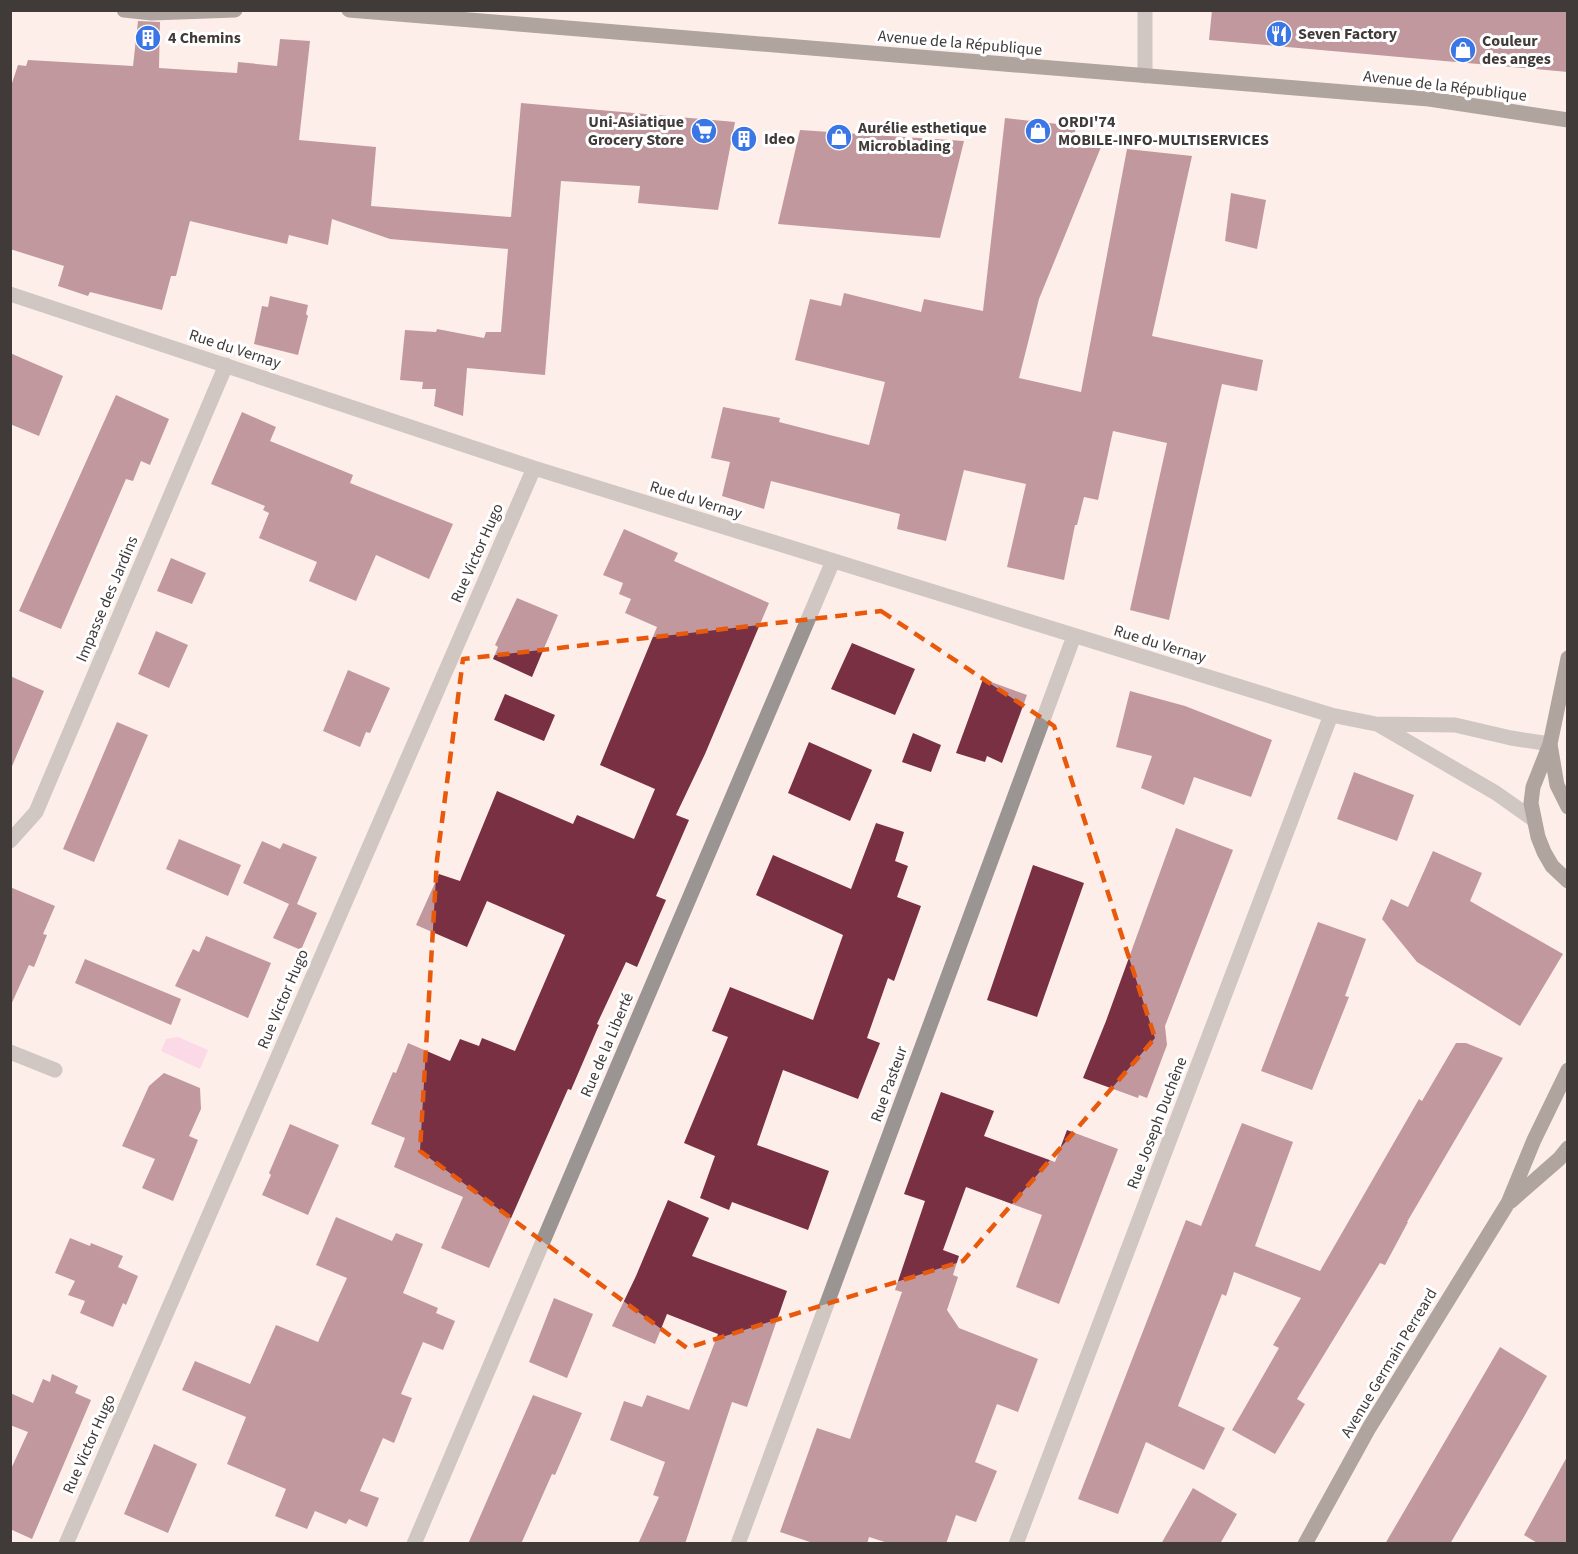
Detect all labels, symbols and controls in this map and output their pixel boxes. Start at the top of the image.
restaurant icon: Seven Factory [1264,19,1294,49]
building icon: 4 Chemins [133,23,163,53]
place label: Seven Factory [1298,23,1398,45]
street label: Avenue de la République [877,25,1043,61]
place label: 4 Chemins [168,27,241,49]
place label: Couleur des anges [1482,30,1551,70]
shop icon: Couleur des anges [1448,35,1478,65]
street label: Avenue de la République [1362,65,1528,107]
place label: Uni-Asiatique Grocery Store [588,111,684,151]
place label: ORDI'74 MOBILE-INFO-MULTISERVICES [1058,111,1269,151]
supermarket icon: Uni-Asiatique Grocery Store [689,116,719,146]
shop icon: ORDI'74 MOBILE-INFO-MULTISERVICES [1023,116,1053,146]
place label: Aurélie esthetique Microblading [857,117,987,157]
shop icon: Aurélie esthetique Microblading [824,122,854,152]
building icon: Ideo [729,124,759,154]
place label: Ideo [764,128,795,150]
street label: Rue du Vernay [186,324,284,374]
street label: Rue du Vernay [647,476,745,525]
street label: Rue Victor Hugo [445,500,509,606]
street label: Impasse des Jardins [71,532,144,665]
street label: Rue du Vernay [1111,620,1209,669]
street label: Rue Victor Hugo [252,946,314,1052]
street label: Rue de la Liberté [575,989,639,1101]
street label: Rue Pasteur [865,1043,913,1125]
street label: Rue Joseph Duchêne [1122,1054,1192,1192]
street label: Avenue Germain Perreard [1336,1284,1442,1442]
street label: Rue Victor Hugo [57,1391,121,1497]

